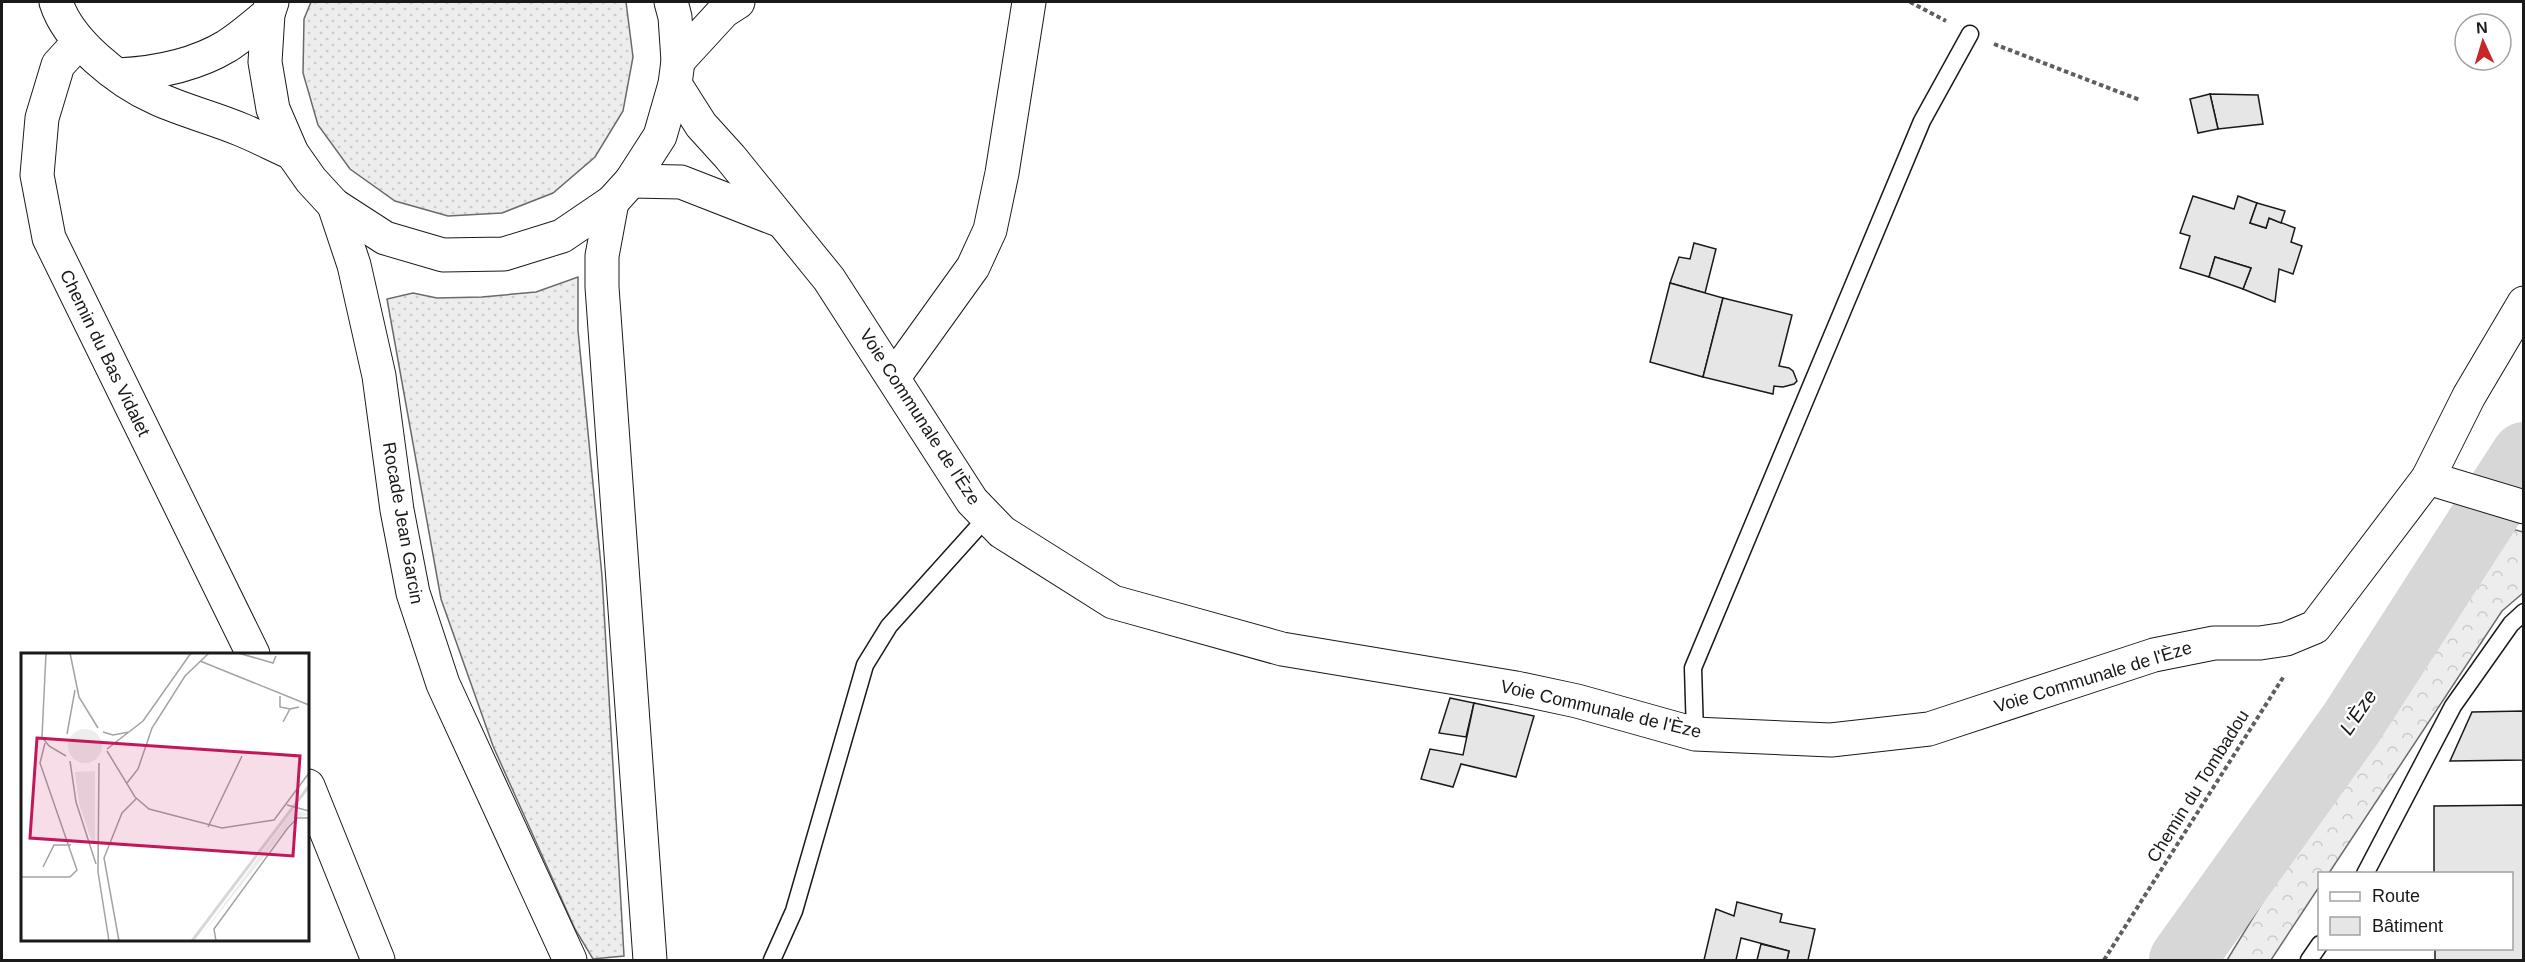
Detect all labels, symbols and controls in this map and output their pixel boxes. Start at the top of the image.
north arrow [2453,12,2513,72]
text: N [2476,19,2488,36]
street label: Chemin du Bas Vidalet [56,266,154,440]
street label: Voie Communale de l'Èze [856,325,984,509]
street label: Rocade Jean Garcin [379,440,427,606]
street label: Voie Communale de l'Èze [1992,637,2194,717]
inset map [21,653,309,941]
street label: Voie Communale de l'Èze [1499,676,1703,742]
water label: L'Èze [2335,685,2381,739]
street label: Chemin du Tombadou [2143,706,2253,866]
legend [2318,872,2513,950]
text: Route [2372,886,2420,906]
text: Bâtiment [2372,916,2443,936]

